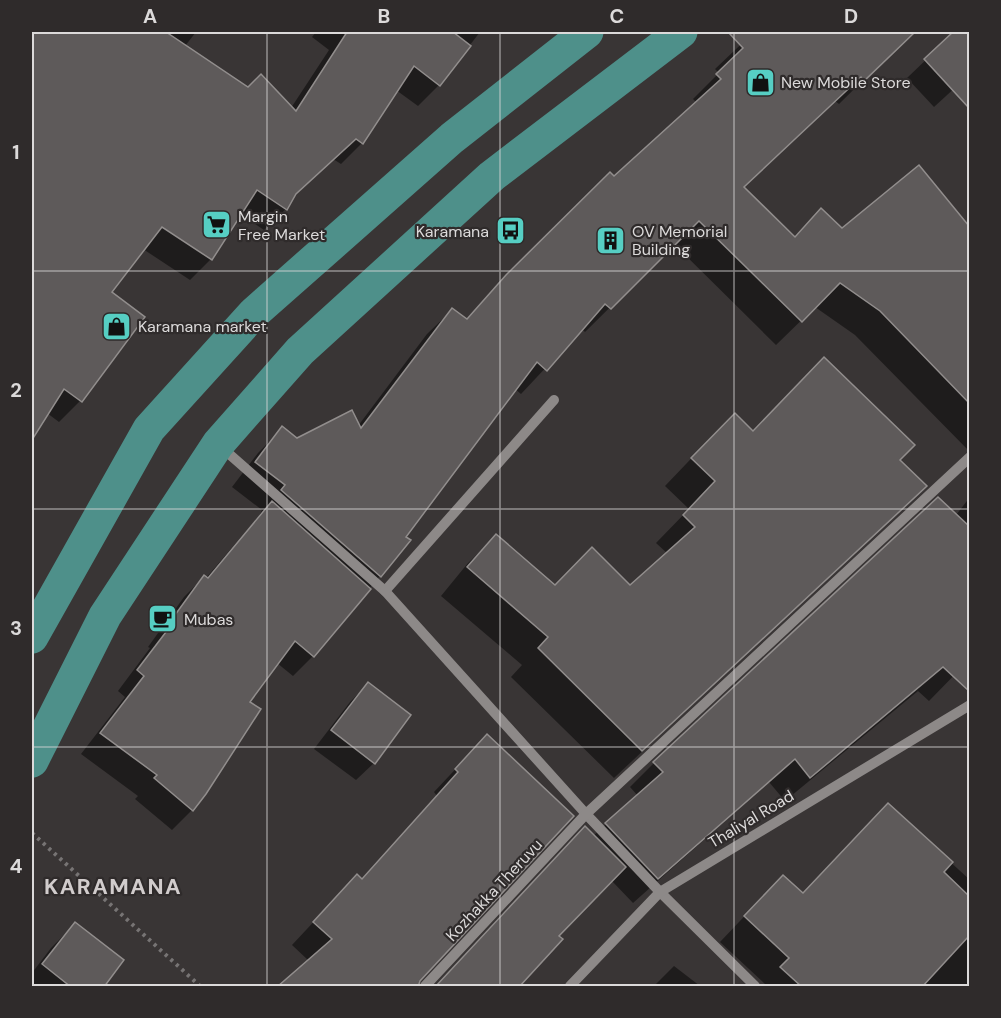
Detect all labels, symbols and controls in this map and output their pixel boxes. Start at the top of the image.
text: A [143,3,157,29]
text: B [378,3,390,29]
text: C [610,3,624,29]
text: D [844,3,858,29]
shop icon: New Mobile Store [744,66,776,98]
place label: New Mobile Store [781,72,911,93]
text: 1 [12,139,20,165]
place label: Margin Free Market [238,206,325,245]
supermarket icon: Margin Free Market [201,209,233,241]
bus stop icon: Karamana [494,215,526,247]
place label: Karamana [416,221,489,242]
place label: OV Memorial Building [632,221,727,260]
building icon: OV Memorial Building [595,224,627,256]
shop icon: Karamana market [101,310,133,342]
place label: Karamana market [138,316,267,337]
text: 2 [10,377,22,403]
cafe icon: Mubas [147,603,179,635]
place label: Mubas [184,609,233,630]
text: 3 [10,615,22,641]
street label: Thaliyal Road [704,785,798,853]
street label: Kozhakka Theruvu [441,834,547,946]
text: 4 [10,853,23,879]
district label: KARAMANA [44,872,182,901]

